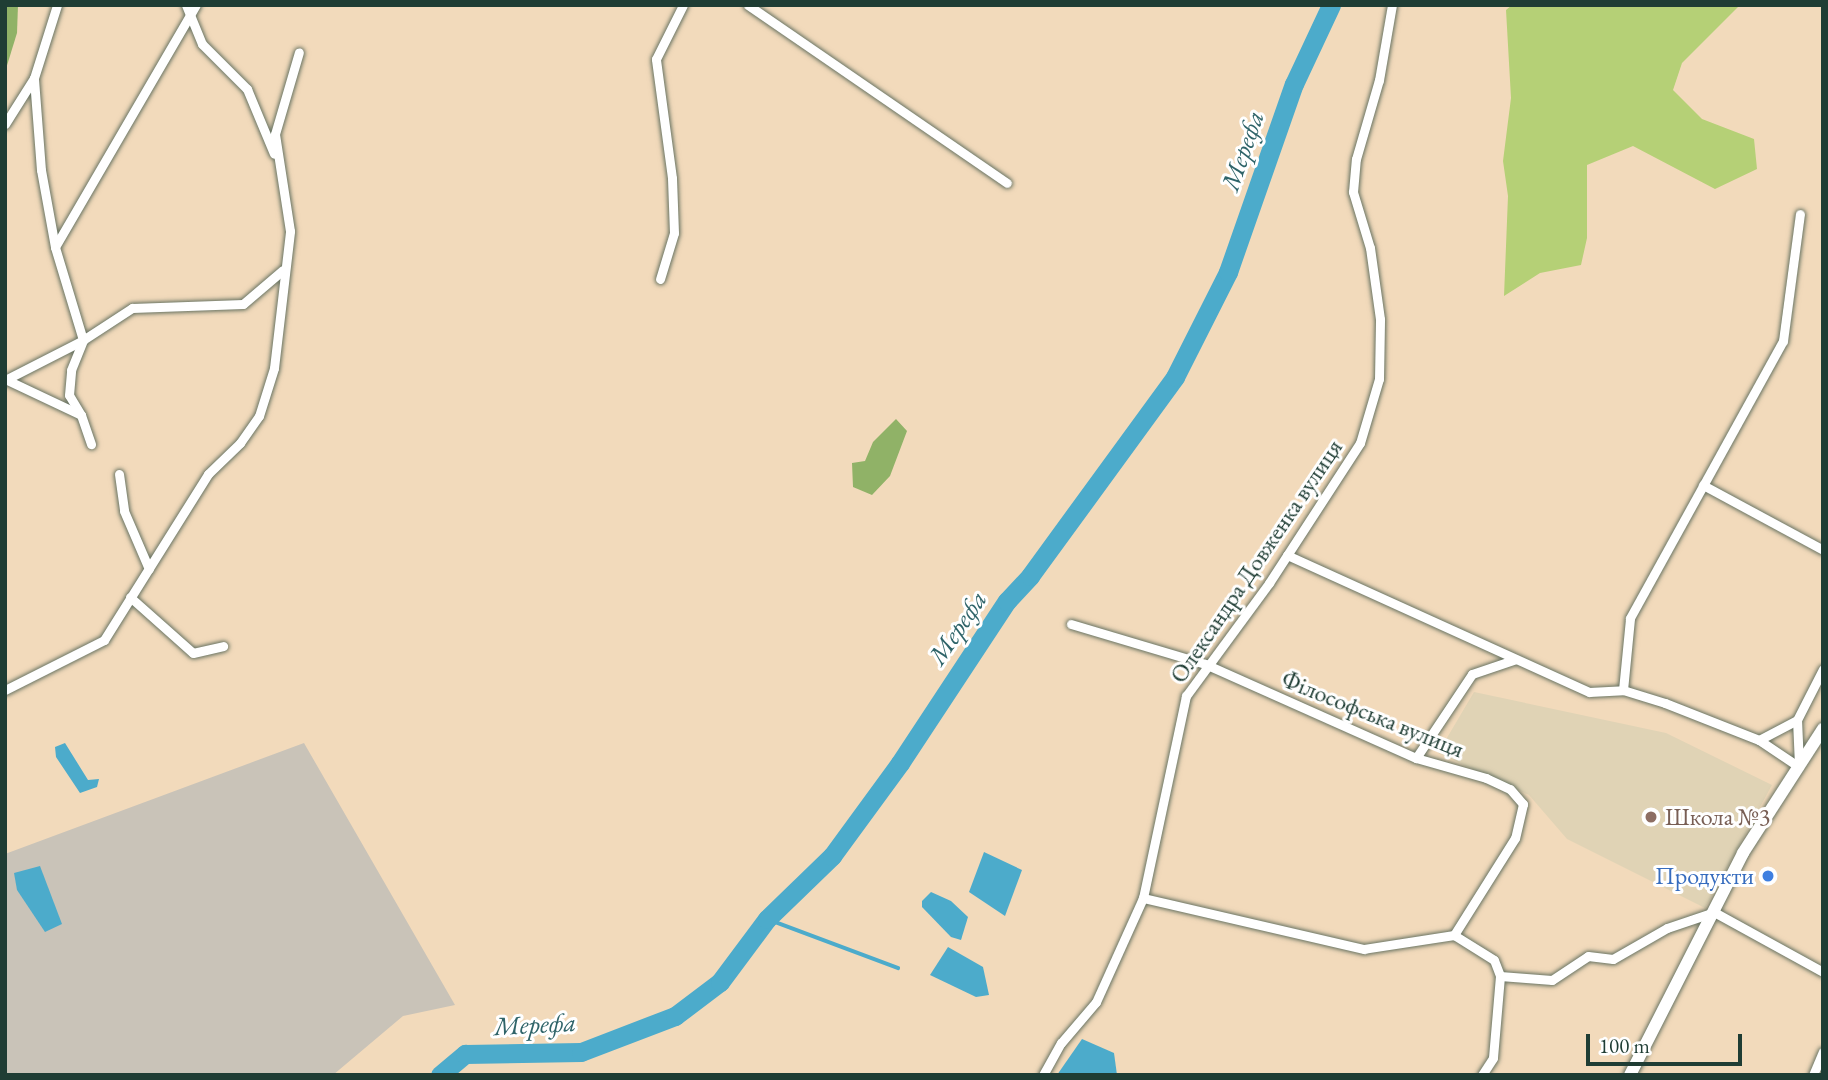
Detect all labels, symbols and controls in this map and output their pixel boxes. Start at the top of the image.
water label: Мерефа [1215,107,1271,195]
street label: Олександра Довженка вулиця [1164,434,1348,688]
water label: Мерефа [922,585,994,671]
street label: Філософська вулиця [1278,664,1468,764]
place label: Школа №3 [1665,803,1770,831]
marker: Школа №3 [1643,809,1659,825]
place label: Продукти [1655,862,1754,890]
marker: Продукти [1760,868,1776,884]
water label: Мерефа [493,1007,577,1043]
scale bar [1590,1020,1746,1064]
text: 100 m [1599,1032,1650,1059]

